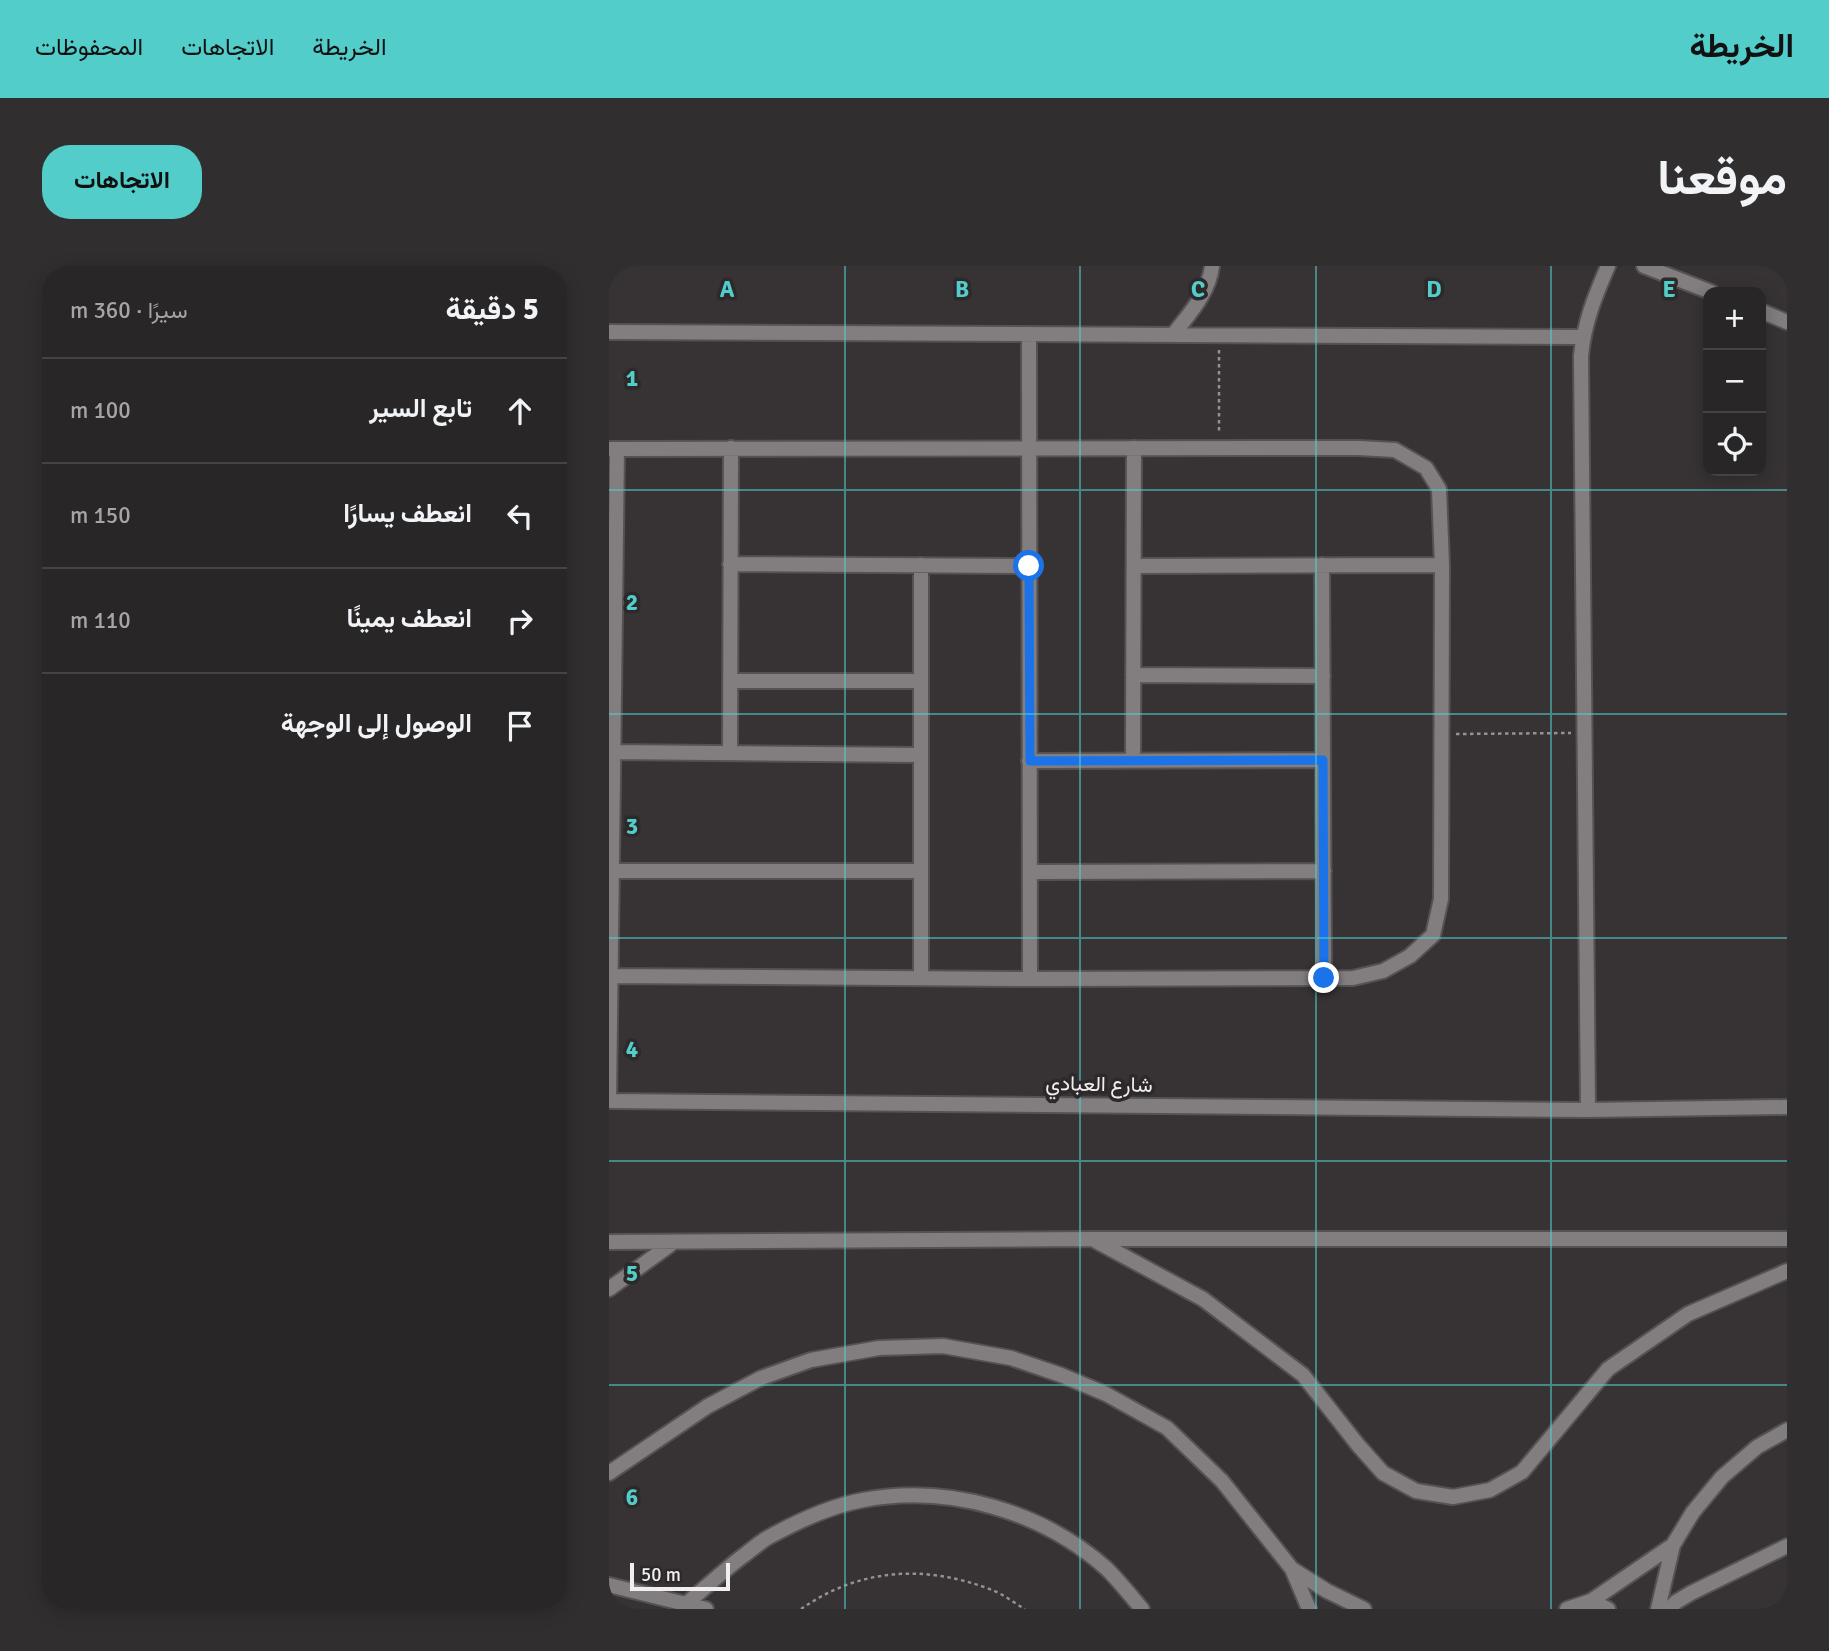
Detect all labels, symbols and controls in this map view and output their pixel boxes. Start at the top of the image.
text: الخريطة [1690,26,1794,67]
text: المحفوظات [35,32,143,62]
text: الاتجاهات [181,32,274,62]
text: الخريطة [312,32,387,62]
button: الاتجاهات [42,145,202,219]
text: موقعنا [1657,148,1787,208]
text: A [720,275,735,304]
text: B [955,275,969,304]
text: C [1191,275,1205,304]
text: D [1426,275,1442,304]
text: E [1662,275,1676,304]
map controls [1703,287,1766,476]
button: + [1703,287,1766,350]
text: 5 دقيقة [445,291,539,328]
text: سيرًا · 360 m [70,296,188,325]
button: − [1703,350,1766,413]
text: 1 [626,364,638,393]
icon: ahead [501,392,539,430]
text: تابع السير [369,393,472,425]
text: 100 m [70,396,131,425]
button: locate [1703,413,1766,476]
icon: left [501,497,539,535]
text: انعطف يسارًا [343,498,472,530]
text: 150 m [70,501,131,530]
route start [1013,550,1044,581]
text: 2 [626,588,638,617]
icon: right [501,602,539,640]
text: انعطف يمينًا [346,603,472,635]
text: 110 m [70,606,131,635]
icon: arrive [501,707,539,745]
text: الوصول إلى الوجهة [281,708,472,740]
text: 3 [626,812,638,841]
route end [1308,962,1339,993]
text: 4 [626,1035,638,1064]
street label: شارع العبادي [1045,1070,1153,1102]
text: 5 [626,1259,638,1288]
text: 6 [626,1483,638,1512]
scale bar [630,1560,730,1592]
text: 50 m [641,1563,681,1587]

